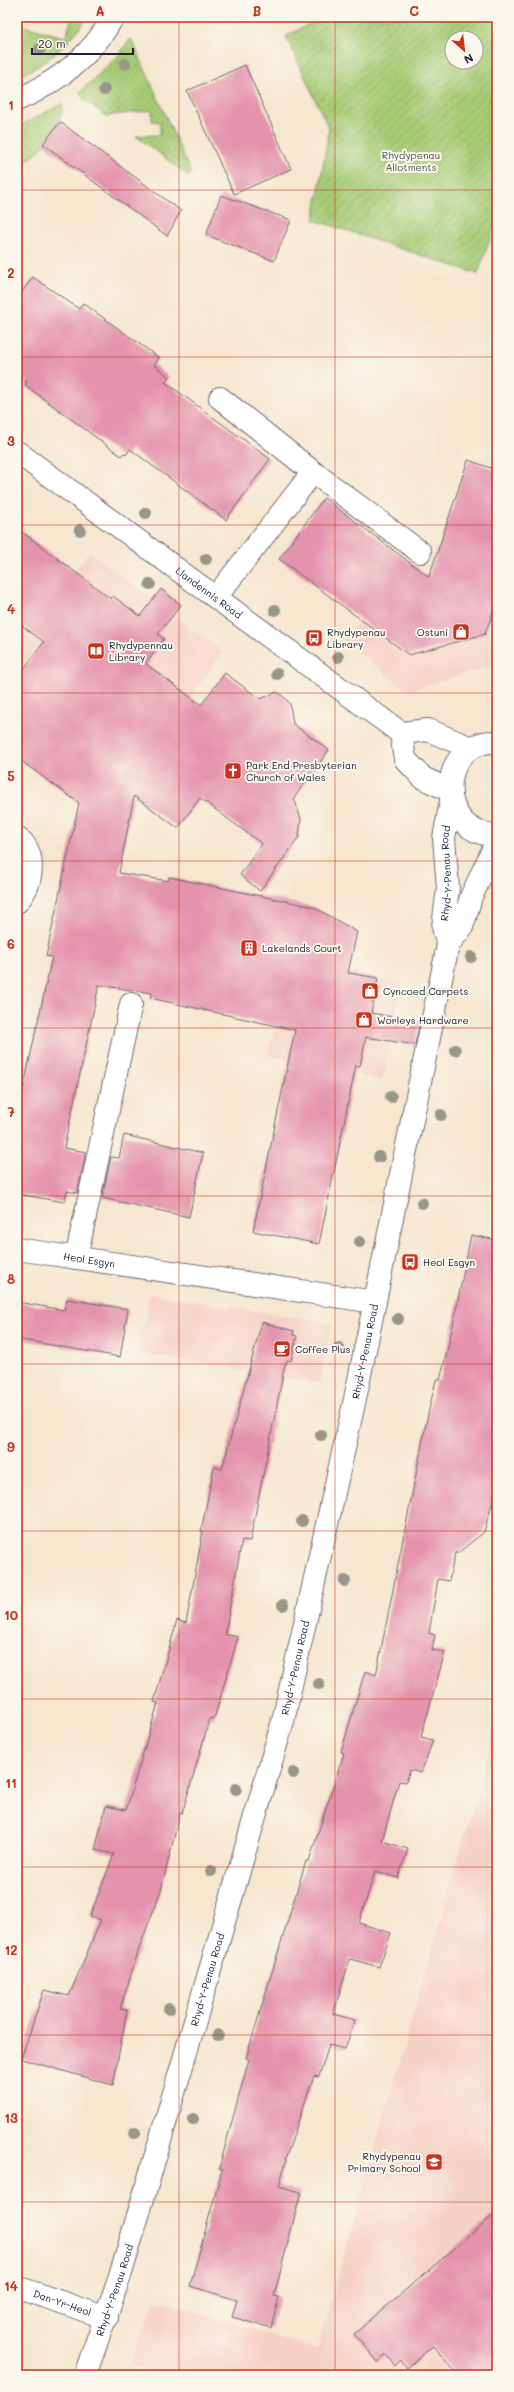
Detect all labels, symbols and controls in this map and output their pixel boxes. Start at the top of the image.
text: A [95,2,105,19]
text: B [253,2,262,19]
text: C [409,2,419,19]
scale bar [32,30,133,56]
north arrow [444,30,484,70]
text: 20 m [38,35,66,51]
text: N [462,51,476,68]
text: 1 [8,96,14,113]
park label: Rhydypenau Allotments [382,148,440,174]
text: 2 [7,264,15,281]
text: 3 [7,432,15,449]
street label: Llandennis Road [173,563,245,622]
text: 4 [7,600,15,617]
shop icon: Ostuni [451,622,471,642]
place label: Rhydypenau Library [327,625,385,651]
place label: Ostuni [417,625,448,639]
bus stop icon: Rhydypenau Library [304,628,324,648]
place label: Rhydypennau Library [109,638,173,664]
library icon: Rhydypennau Library [86,641,106,661]
place label: Park End Presbyterian Church of Wales [246,758,357,784]
church icon: Park End Presbyterian Church of Wales [223,761,243,781]
text: 5 [7,767,15,784]
street label: Rhyd-Y-Penau Road [437,824,455,922]
text: 6 [7,935,15,952]
building icon: Lakelands Court [239,938,259,958]
place label: Lakelands Court [262,941,342,955]
shop icon: Cyncoed Carpets [360,981,380,1001]
place label: Cyncoed Carpets [383,984,469,998]
shop icon: Worleys Hardware [354,1010,374,1030]
place label: Worleys Hardware [377,1013,469,1027]
text: 7 [7,1103,15,1120]
street label: Heol Esgyn [62,1249,116,1270]
bus stop icon: Heol Esgyn [400,1252,420,1272]
place label: Heol Esgyn [423,1255,475,1269]
text: 8 [7,1270,15,1287]
street label: Rhyd-Y-Penau Road [348,1303,381,1400]
cafe icon: Coffee Plus [272,1339,292,1359]
place label: Coffee Plus [295,1342,351,1356]
text: 9 [7,1438,15,1455]
text: 10 [4,1606,18,1623]
street label: Rhyd-Y-Penau Road [278,1619,312,1716]
text: 11 [5,1774,17,1791]
street label: Rhyd-Y-Penau Road [187,1931,227,2028]
text: 12 [4,1941,18,1958]
text: 13 [4,2109,18,2126]
place label: Rhydypenau Primary School [348,2149,421,2175]
school or university icon: Rhydypenau Primary School [424,2152,444,2172]
street label: Rhyd-Y-Penau Road [92,2242,136,2338]
text: 14 [4,2277,18,2294]
street label: Dan-Yr-Heol [31,2286,93,2319]

